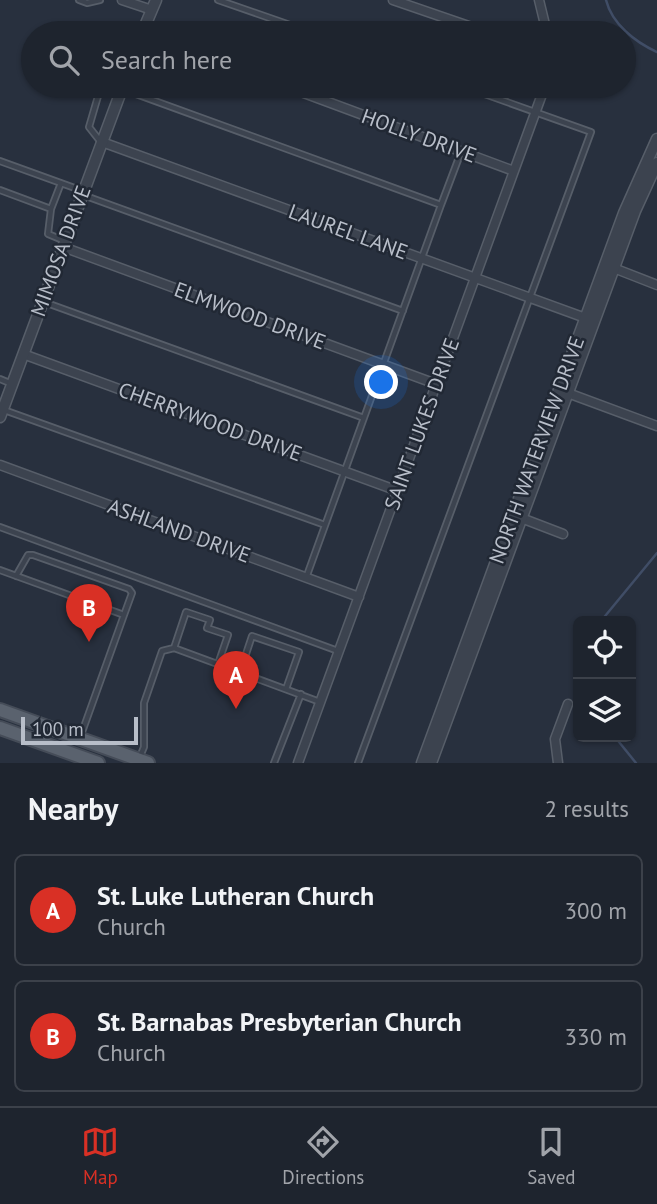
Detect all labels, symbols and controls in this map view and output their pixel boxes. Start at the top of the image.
search box [21,21,636,98]
icon: search [45,41,83,79]
text: Search here [101,43,232,76]
street label: HOLLY DRIVE [358,102,480,169]
street label: MIMOSA DRIVE [24,182,97,320]
street label: LAUREL LANE [285,197,411,266]
street label: ELMWOOD DRIVE [171,276,330,355]
street label: NORTH WATERVIEW DRIVE [483,332,590,567]
street label: SAINT LUKES DRIVE [378,334,465,513]
your location [364,365,398,399]
street label: CHERRYWOOD DRIVE [115,376,306,467]
street label: ASHLAND DRIVE [104,492,254,569]
pin: B [66,584,112,642]
map controls [573,616,636,742]
button: locate [573,616,636,679]
pin: A [213,651,259,709]
button: layers [573,679,636,742]
scale bar [21,714,138,746]
text: 100 m [32,717,84,741]
text: Nearby [28,789,118,828]
text: 2 results [545,794,629,823]
text: St. Luke Lutheran Church [97,879,374,912]
text: A [46,896,60,925]
text: 300 m [565,896,627,925]
text: Church [97,912,166,941]
text: St. Barnabas Presbyterian Church [97,1005,462,1038]
text: B [46,1022,60,1051]
text: 330 m [565,1022,627,1051]
text: Church [97,1038,166,1067]
tab: Map [81,1123,119,1189]
tab: Directions [282,1123,364,1189]
tab: Saved [527,1123,576,1189]

